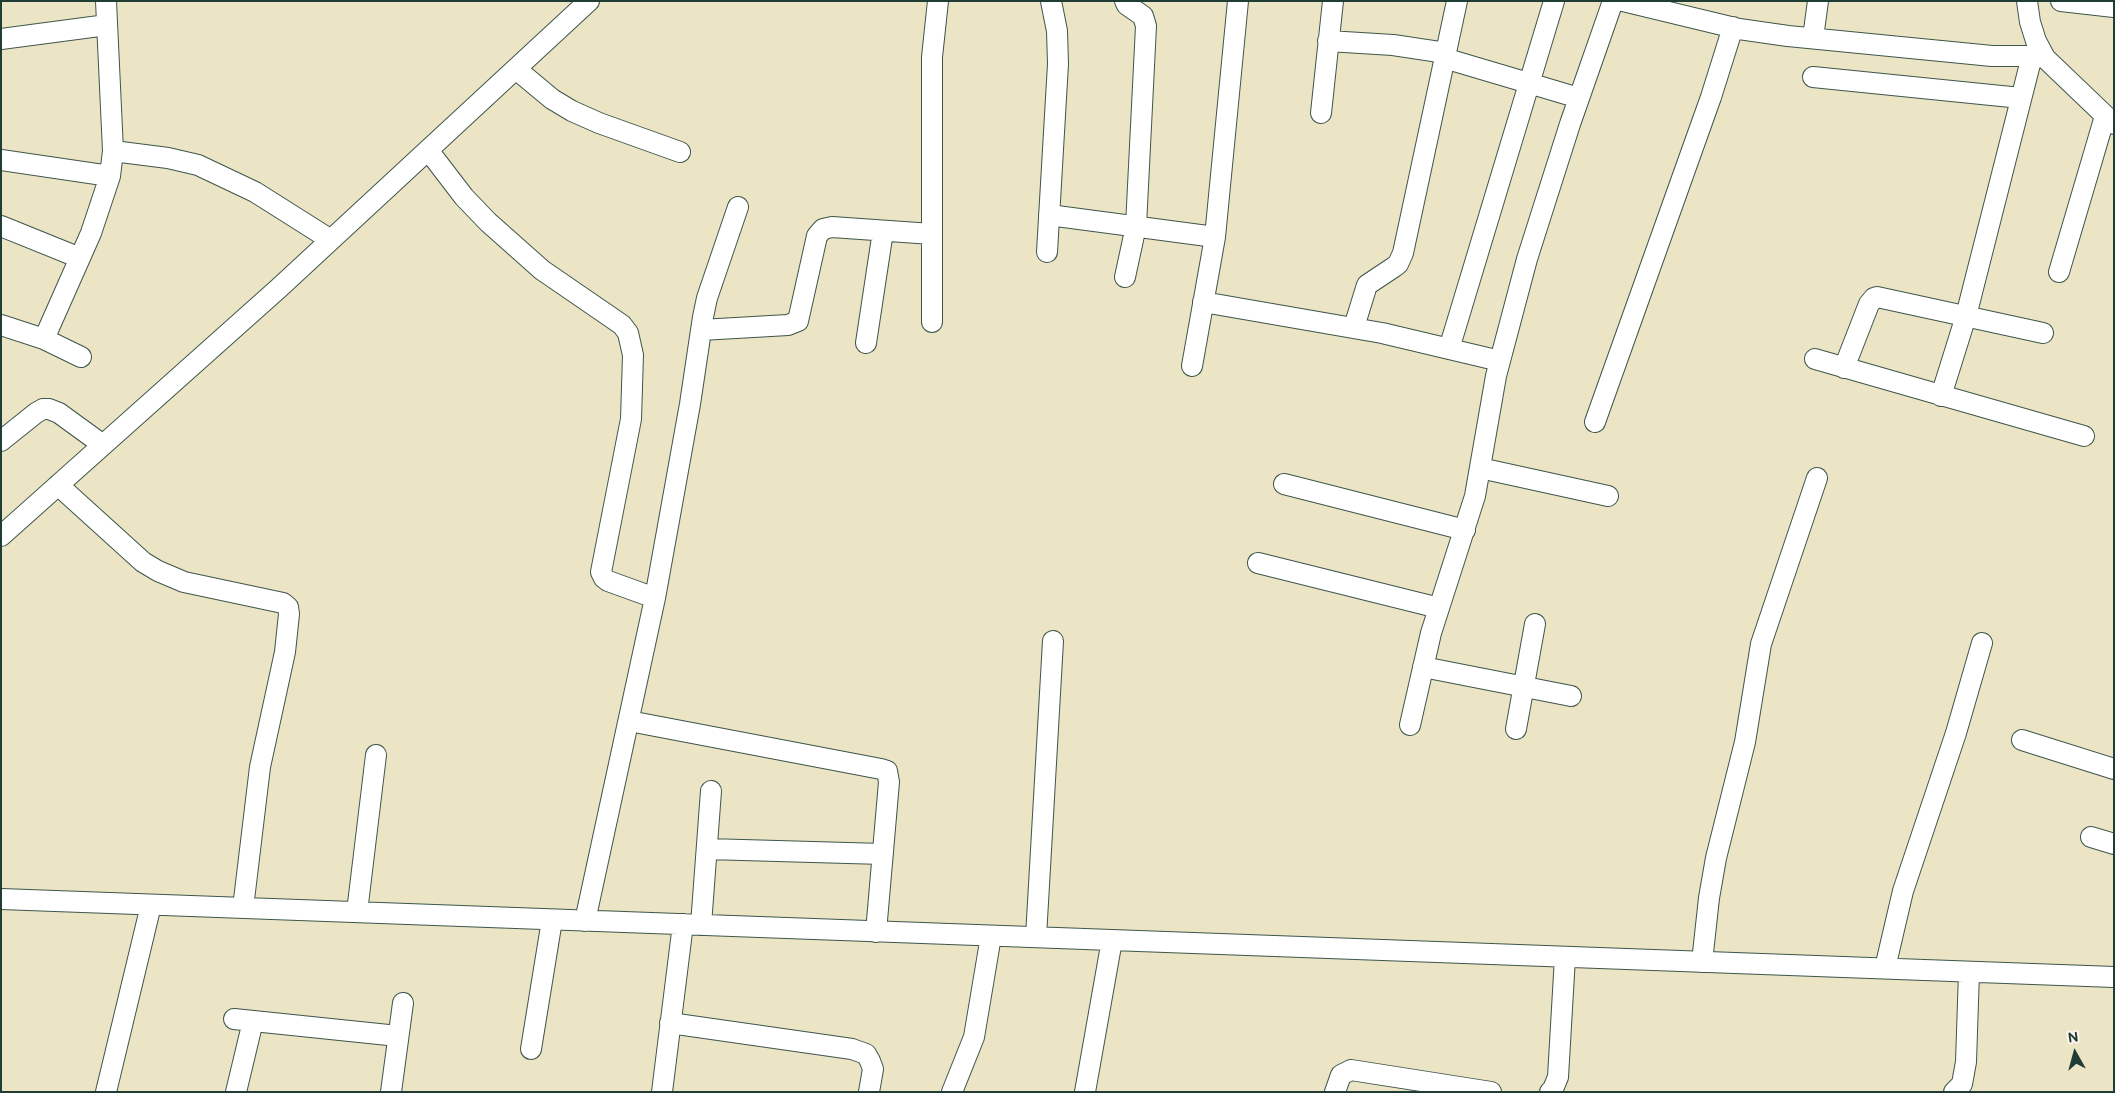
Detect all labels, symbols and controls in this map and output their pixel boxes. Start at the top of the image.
north arrow [2050,1028,2100,1078]
text: N [2067,1029,2079,1047]

